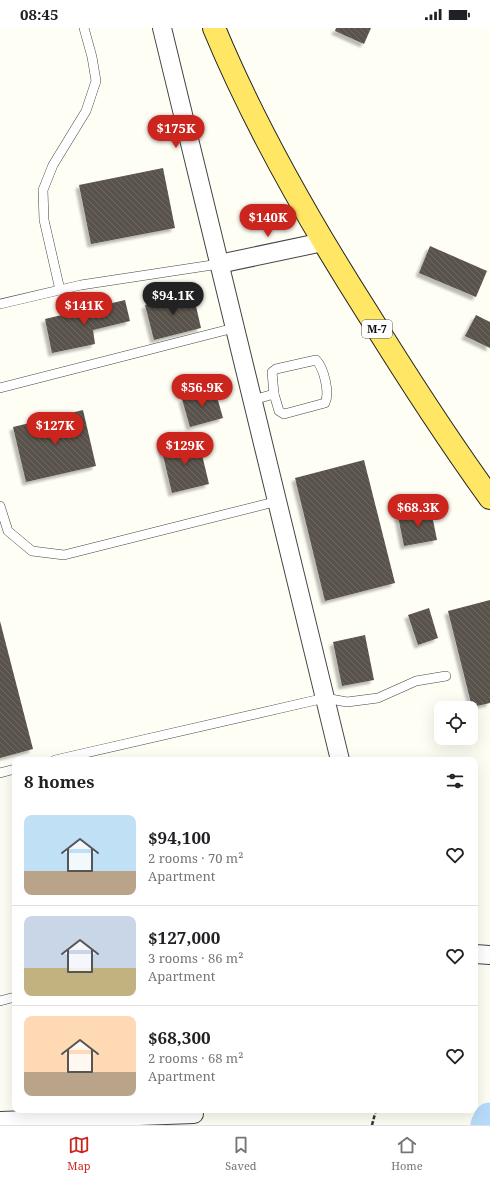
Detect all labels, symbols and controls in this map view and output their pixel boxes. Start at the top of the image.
text: 08:45 [20,4,58,24]
pin: $175K [148,115,204,149]
text: $175K [157,119,195,137]
pin: $140K [240,204,296,238]
text: $140K [249,208,287,226]
pin: $94.1K [140,282,206,316]
text: $94.1K [152,286,194,304]
pin: $141K [56,292,112,326]
text: $141K [65,296,103,314]
road number: M-7 [362,320,392,338]
pin: $56.9K [169,374,235,408]
text: $56.9K [181,378,223,396]
pin: $127K [27,412,83,446]
text: $127K [36,416,74,434]
pin: $129K [157,432,213,466]
text: $129K [166,436,204,454]
pin: $68.3K [385,494,451,528]
text: $68.3K [397,498,439,516]
map controls [434,701,478,745]
button: locate [434,701,478,745]
text: 8 homes [24,770,94,793]
icon: filters [444,770,466,792]
text: $94,100 [148,826,211,849]
icon: home [56,831,104,879]
icon: heart [444,844,466,866]
text: 2 rooms · 70 m² [148,849,243,867]
text: Apartment [148,867,215,885]
text: $127,000 [148,926,220,949]
icon: home [56,932,104,980]
icon: heart [444,945,466,967]
text: 3 rooms · 86 m² [148,949,243,967]
text: Apartment [148,967,215,985]
text: $68,300 [148,1026,211,1049]
icon: home [56,1032,104,1080]
icon: heart [444,1045,466,1067]
text: 2 rooms · 68 m² [148,1049,243,1067]
text: Apartment [148,1067,215,1085]
tab: Map [67,1134,91,1173]
tab: Saved [225,1134,257,1173]
tab: Home [391,1134,423,1173]

